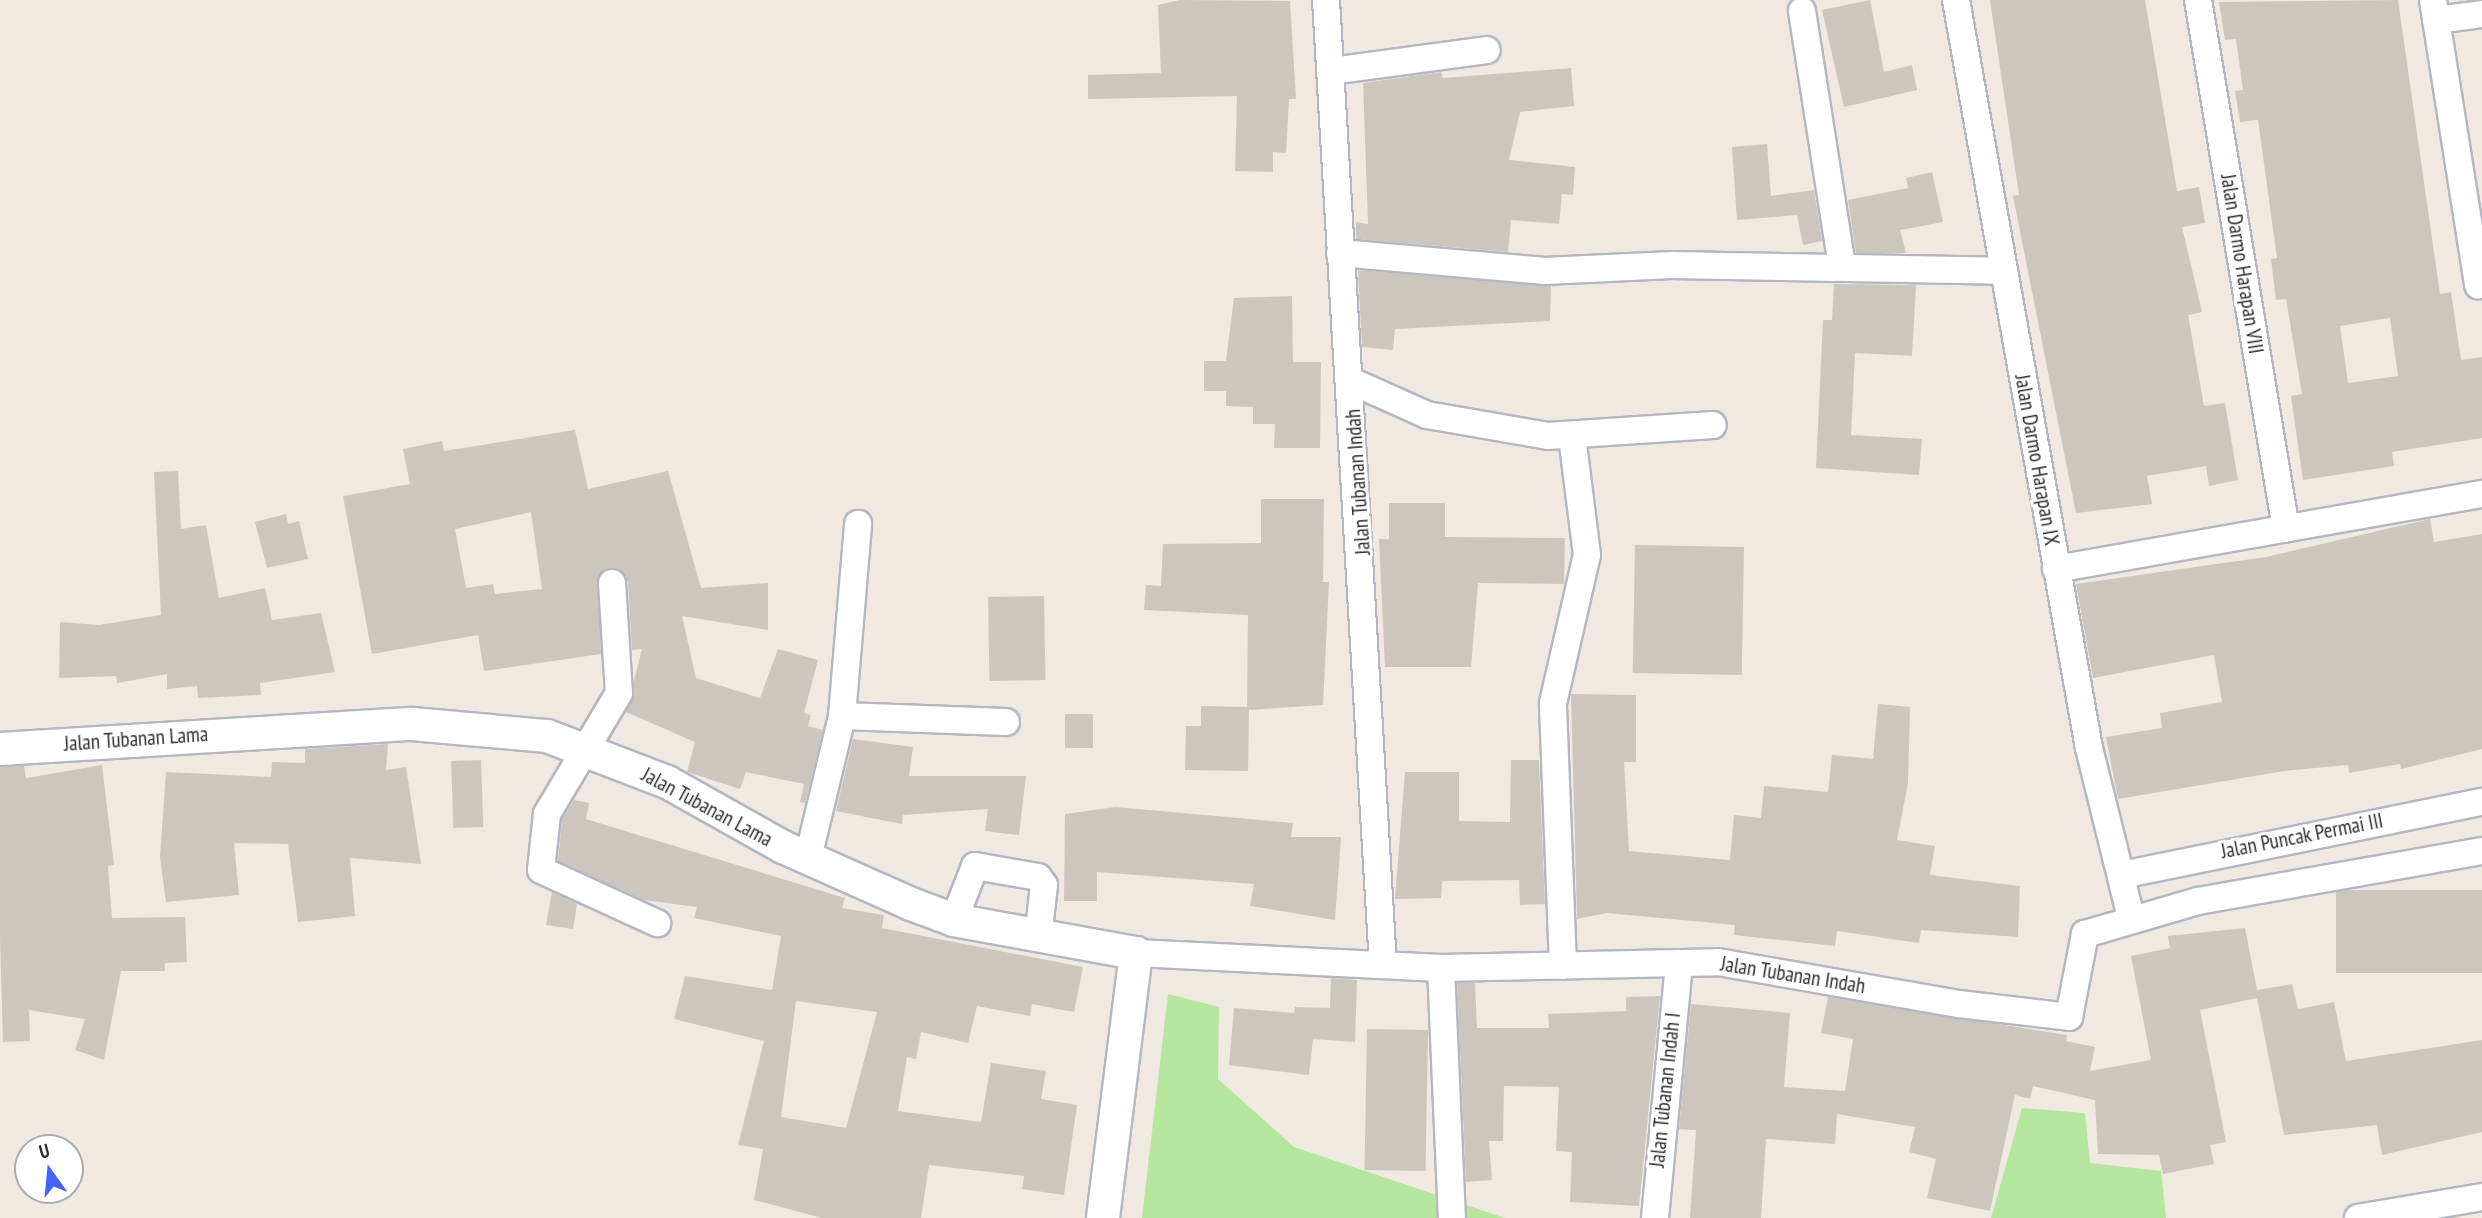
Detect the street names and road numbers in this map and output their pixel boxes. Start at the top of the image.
street label: Jalan Darmo Harapan VIII [2215,172,2269,356]
street label: Jalan Darmo Harapan IX [2010,373,2064,547]
street label: Jalan Tubanan Indah [1340,408,1376,556]
street label: Jalan Tubanan Lama [63,721,209,757]
street label: Jalan Tubanan Lama [637,762,777,852]
street label: Jalan Puncak Permai III [2219,808,2385,864]
street label: Jalan Tubanan Indah [1719,951,1867,999]
street label: Jalan Tubanan Indah I [1644,1011,1686,1169]

